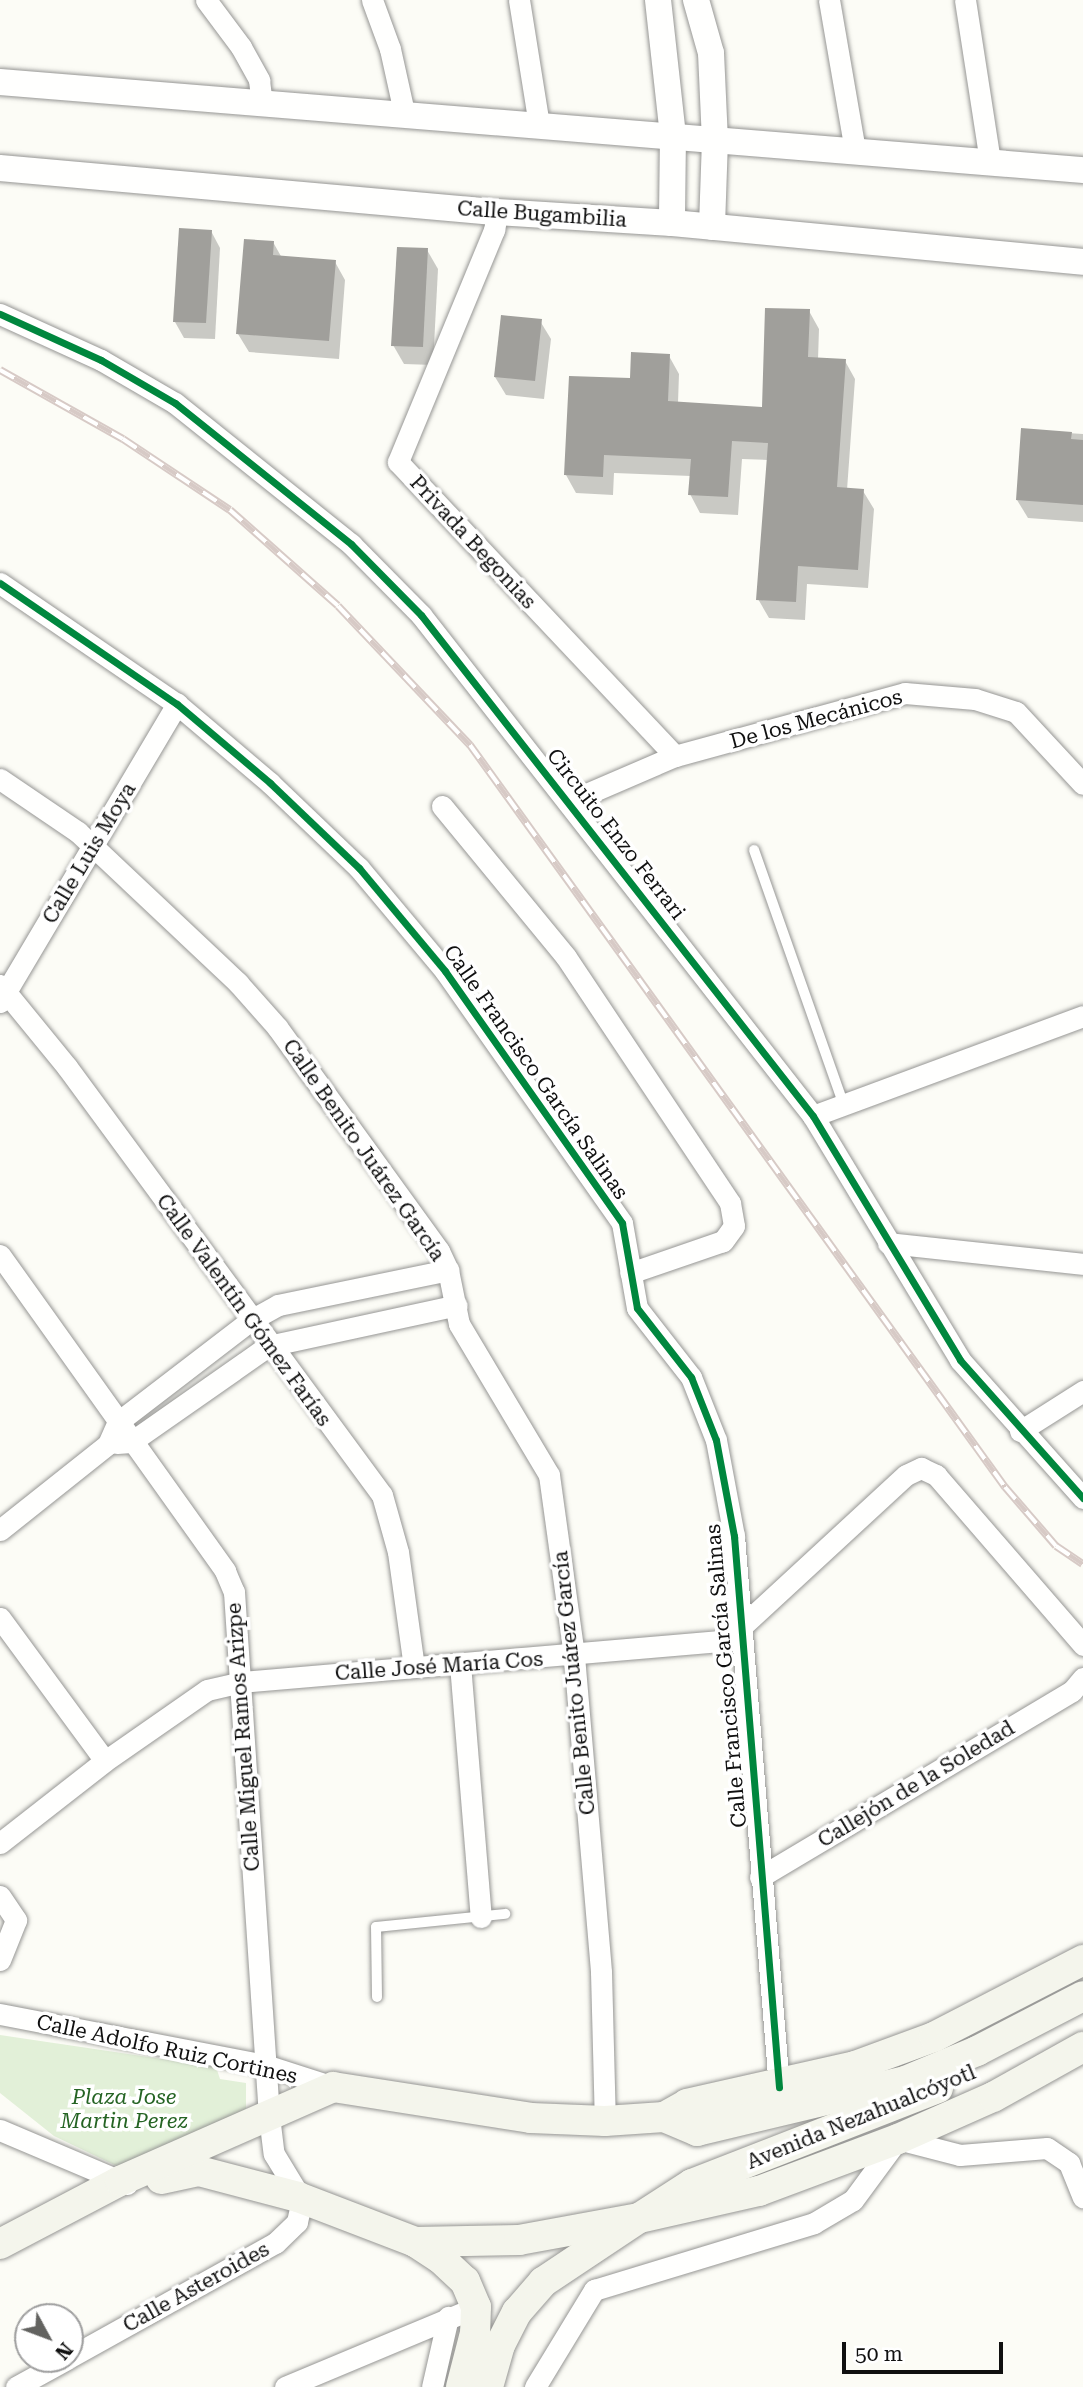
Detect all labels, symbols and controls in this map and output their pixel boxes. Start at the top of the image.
street label: Calle Bugambilia [456,196,628,232]
street label: Privada Begonias [405,470,541,614]
street label: De los Mecánicos [727,684,905,754]
street label: Circuito Enzo Ferrari [541,744,691,924]
street label: Calle Luis Moya [37,778,141,928]
street label: Calle Francisco García Salinas [438,940,634,1204]
street label: Calle Benito Juárez García [278,1034,450,1266]
street label: Calle Valentín Gómez Farías [151,1189,337,1431]
street label: Calle Francisco García Salinas [700,1523,752,1829]
street label: Calle Benito Juárez García [548,1550,600,1816]
street label: Calle Miguel Ramos Arizpe [221,1602,265,1872]
street label: Calle José María Cos [334,1646,544,1686]
street label: Callejón de la Soledad [813,1715,1019,1853]
street label: Calle Adolfo Ruiz Cortines [34,2009,300,2089]
street label: Avenida Nezahualcóyotl [743,2059,979,2175]
park label: Plaza Jose Martin Perez [60,2084,188,2134]
street label: Calle Asteroides [118,2236,274,2338]
north arrow [14,2303,84,2373]
scale bar [845,2328,1006,2372]
text: N [50,2338,77,2364]
text: 50 m [855,2342,903,2366]

